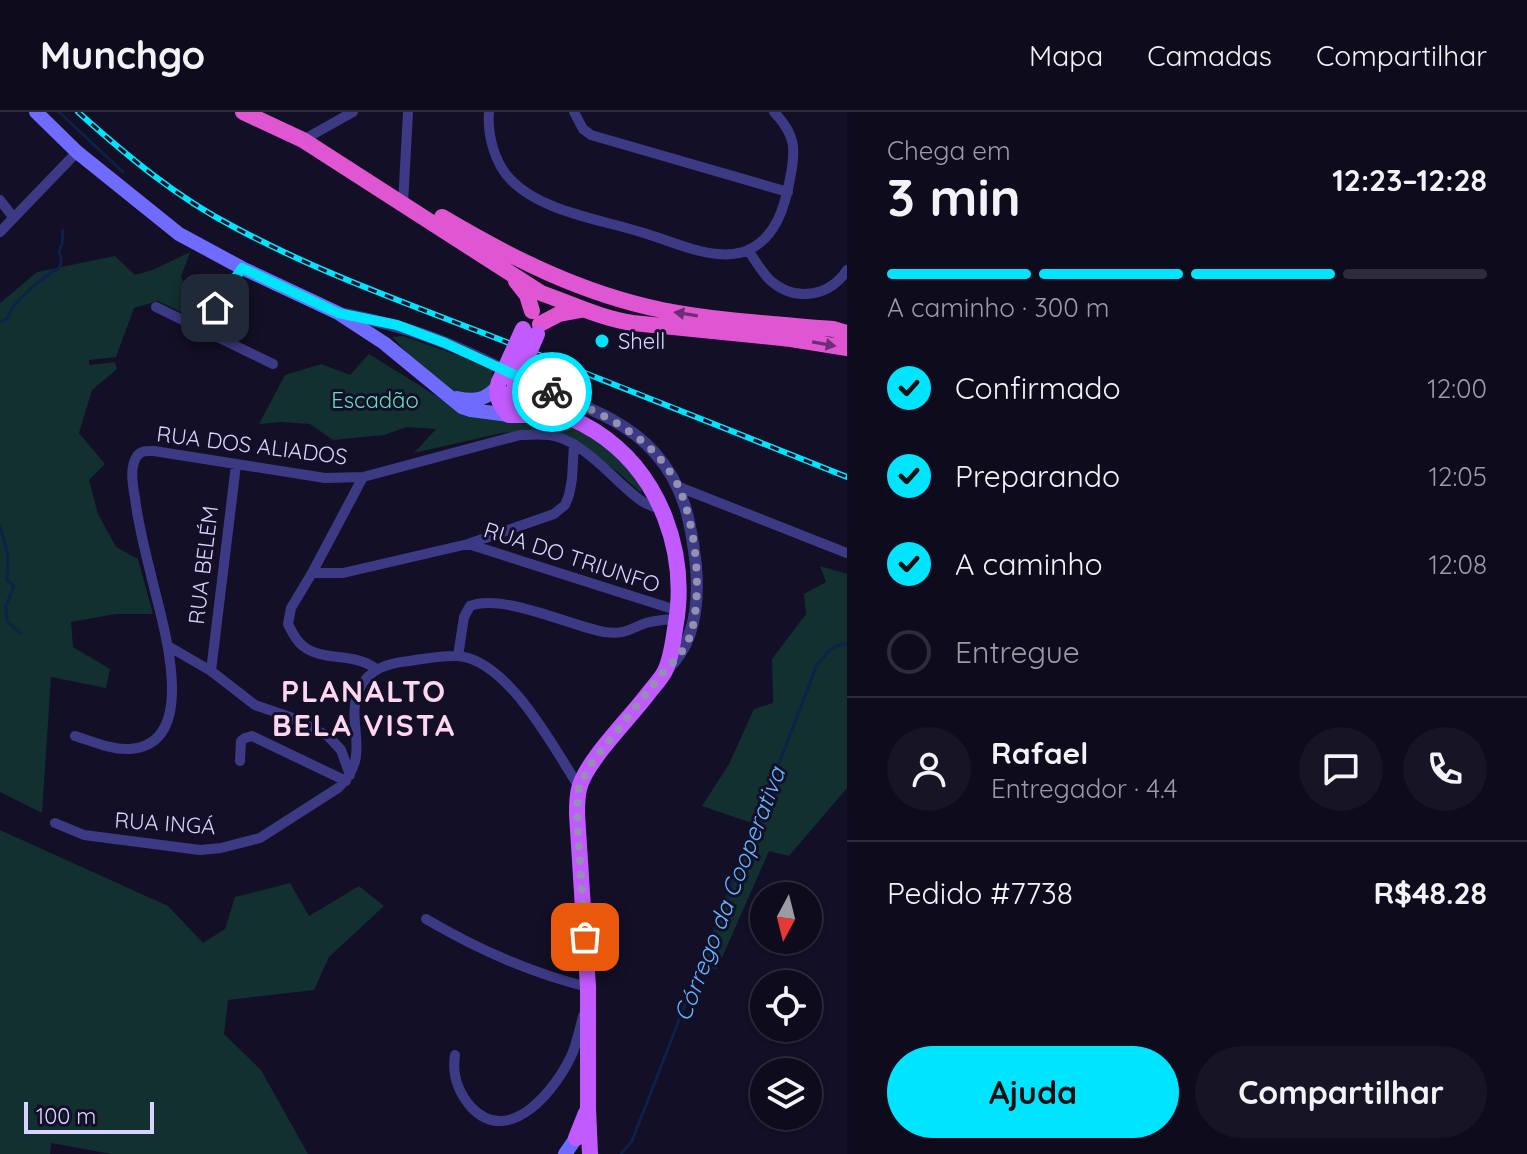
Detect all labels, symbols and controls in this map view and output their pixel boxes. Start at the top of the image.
text: Munchgo [40,31,205,79]
text: Mapa [1029,38,1103,73]
text: Camadas [1147,38,1272,73]
text: Compartilhar [1316,38,1487,73]
text: Chega em [887,134,1011,167]
text: 12:23–12:28 [1332,161,1487,199]
text: 3 min [887,164,1021,229]
pin [181,274,249,342]
icon: home [193,286,237,330]
text: A caminho · 300 m [887,291,1110,324]
one-way arrow [673,307,698,320]
place label: Shell [618,327,665,355]
marker: Shell [593,332,611,350]
one-way arrow [812,338,837,351]
courier [512,352,592,432]
icon: check [887,366,931,410]
text: Confirmado [955,369,1121,407]
icon: bike [530,370,574,414]
text: 12:00 [1427,372,1487,405]
park label: Escadão [331,386,419,414]
street label: RUA DOS ALIADOS [155,419,349,471]
icon: check [887,454,931,498]
text: Preparando [955,457,1120,495]
text: 12:05 [1428,460,1487,493]
street label: RUA BELÉM [182,504,224,626]
street label: RUA DO TRIUNFO [480,515,664,599]
icon: check [887,542,931,586]
text: A caminho [955,545,1103,583]
text: 12:08 [1429,548,1487,581]
text: Entregue [955,633,1080,671]
district label: PLANALTO BELA VISTA [272,672,456,744]
button: person [887,727,971,811]
button: chat [1299,727,1383,811]
button: phone [1403,727,1487,811]
text: Rafael [991,734,1088,772]
water label: Córrego da Cooperativa [667,761,792,1025]
text: Entregador · 4.4 [991,772,1178,805]
street label: RUA INGÁ [113,805,217,841]
text: Pedido #7738 [887,874,1073,912]
text: R$48.28 [1373,874,1487,912]
north arrow [750,882,822,954]
map controls [750,882,822,1130]
pin [551,903,619,971]
icon: bag [563,915,607,959]
button: locate [750,970,822,1042]
button: Ajuda [887,1046,1179,1138]
button: Compartilhar [1195,1046,1487,1138]
button: layers [750,1058,822,1130]
scale bar [24,1098,154,1134]
text: 100 m [36,1102,96,1130]

